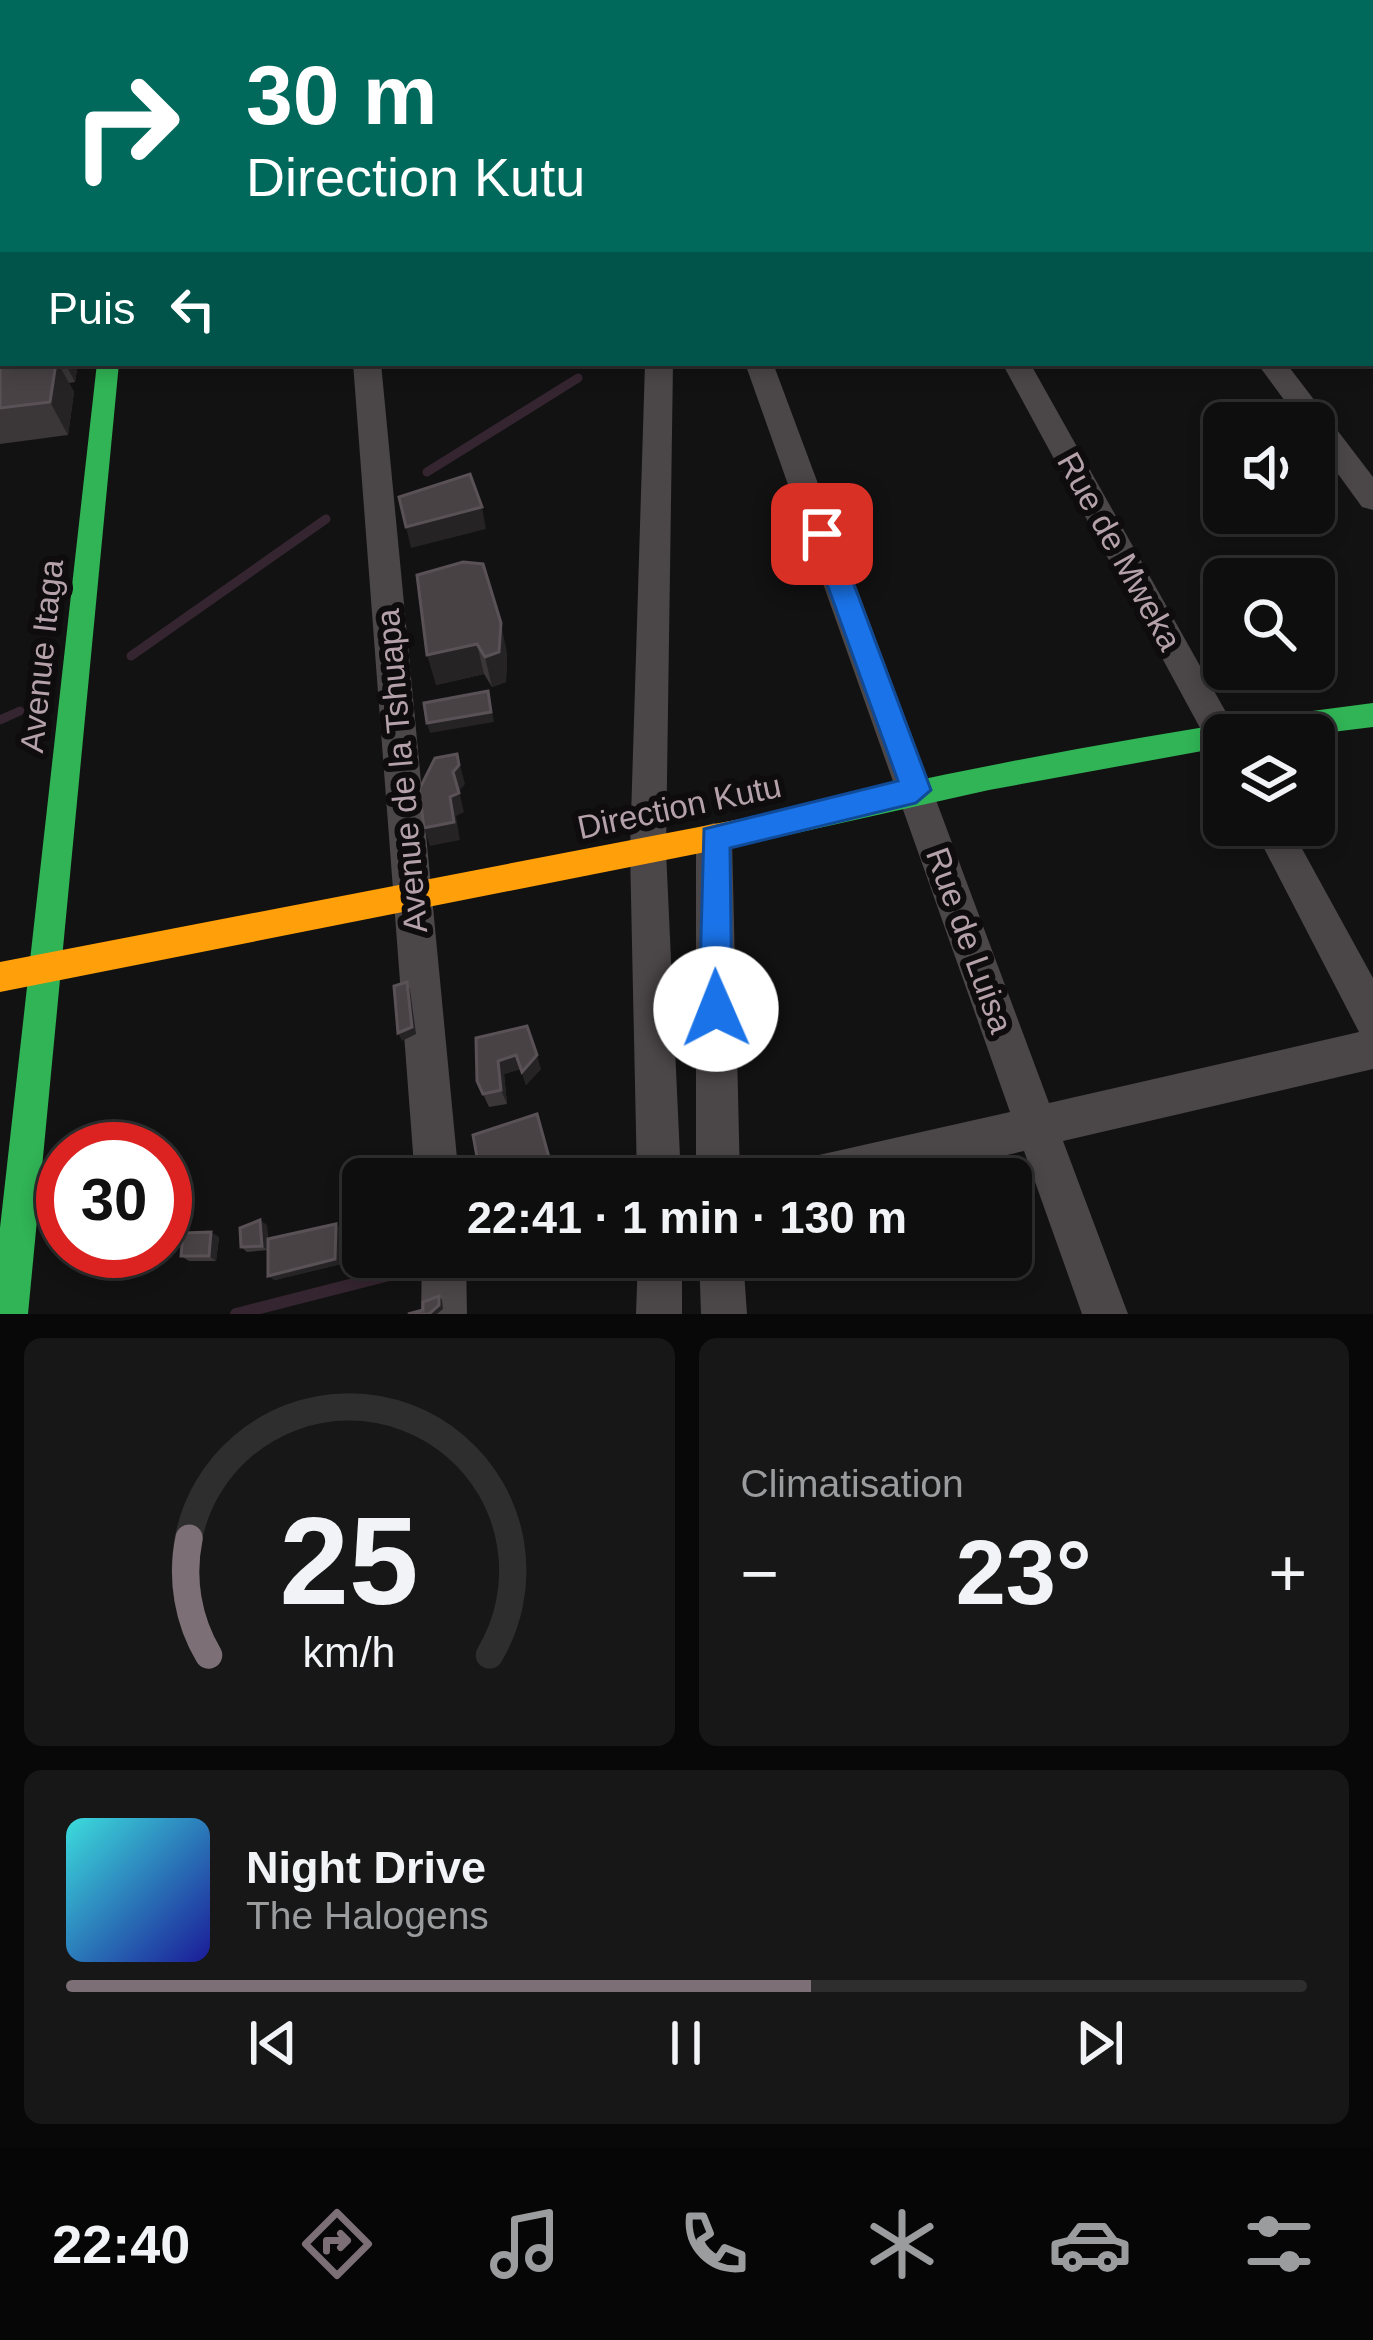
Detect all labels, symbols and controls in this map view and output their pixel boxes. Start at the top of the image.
icon: right [48,48,204,204]
text: 30 m [246,48,437,142]
text: Direction Kutu [246,147,585,207]
icon: left [160,276,226,342]
text: Puis [48,283,136,334]
map controls [1203,402,1335,846]
button: sound [1203,402,1335,534]
street label: Rue de Mweka [1050,446,1189,657]
pin [771,483,873,585]
icon: arrive [789,501,855,567]
street label: Avenue Itaga [13,557,70,754]
button: search [1203,558,1335,690]
street label: Avenue de la Tshuapa [369,607,434,935]
button: layers [1203,714,1335,846]
street label: Direction Kutu [574,767,784,846]
street label: Rue de Luisa [919,842,1020,1038]
position arrow [653,946,779,1072]
speed limit sign: 30 [36,1122,192,1278]
text: 22:41 · 1 min · 130 m [467,1192,907,1243]
text: Climatisation [741,1462,964,1505]
text: 25 [280,1491,419,1630]
text: 23° [956,1523,1092,1623]
text: − [741,1536,779,1610]
text: + [1268,1536,1307,1610]
text: km/h [303,1628,396,1676]
text: Night Drive [246,1842,486,1893]
text: The Halogens [246,1894,489,1937]
icon: previous [240,2010,306,2076]
icon: pause [653,2010,719,2076]
icon: next [1067,2010,1133,2076]
icon: directions [295,2202,379,2286]
icon: music [483,2202,567,2286]
icon: phone [672,2202,756,2286]
icon: climate [860,2202,944,2286]
icon: car [1048,2202,1132,2286]
icon: filters [1237,2202,1321,2286]
text: 22:40 [52,2214,190,2274]

